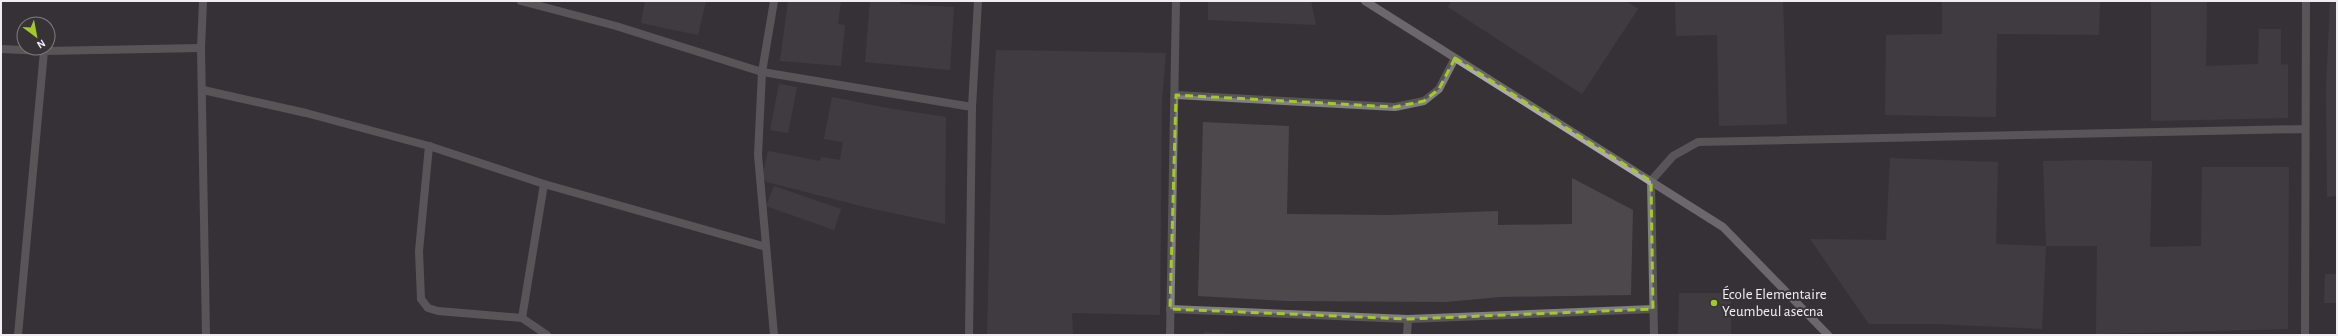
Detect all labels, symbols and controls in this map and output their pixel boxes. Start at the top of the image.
north arrow [16,16,56,56]
text: N [35,37,47,51]
place label: École Elementaire Yeumbeul asecna [1722,285,1827,319]
marker: École Elementaire Yeumbeul asecna [1709,298,1719,308]

